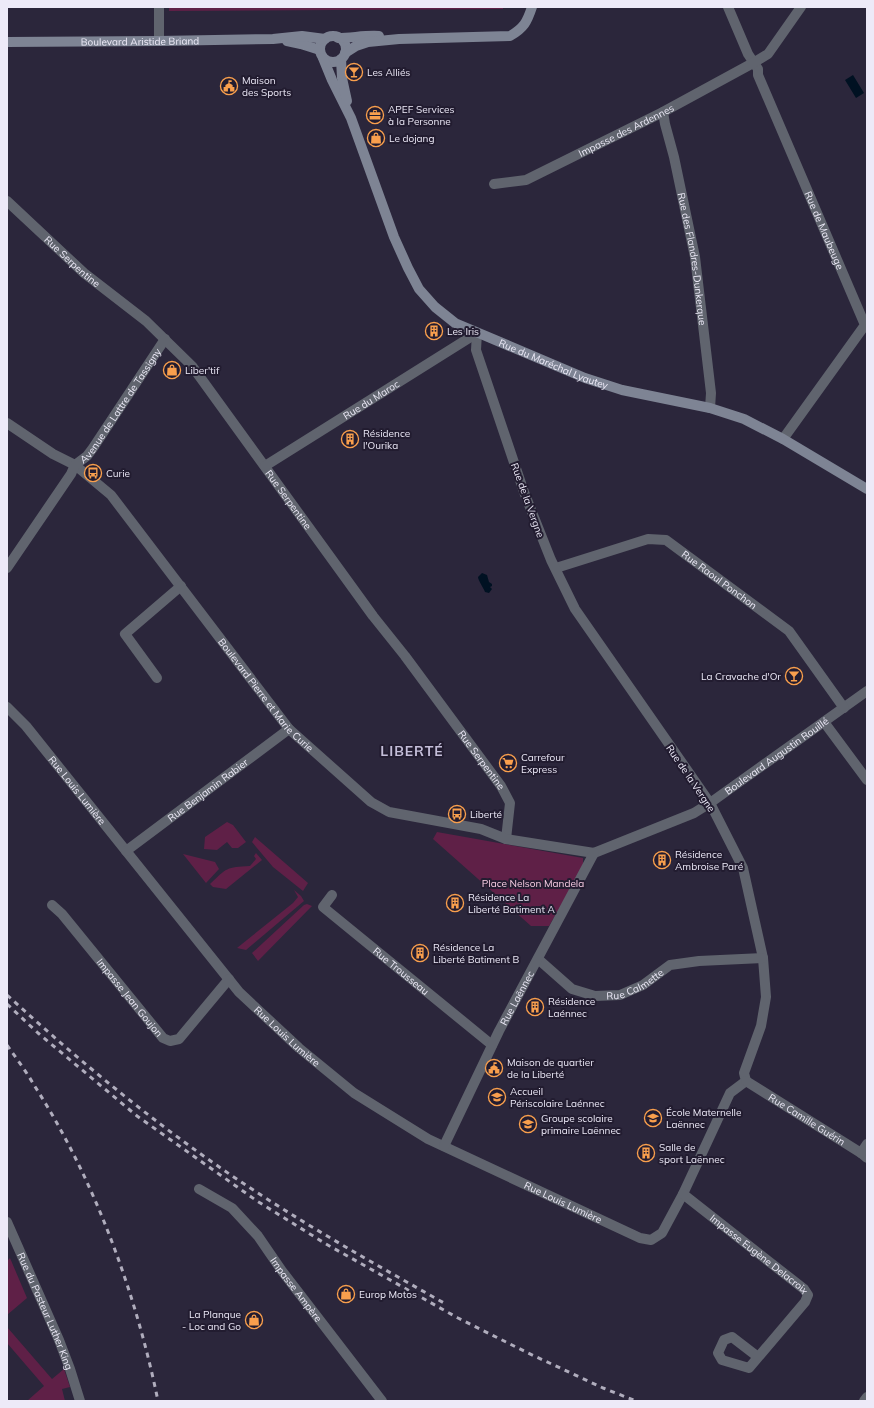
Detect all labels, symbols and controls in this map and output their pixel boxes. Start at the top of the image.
street label: Boulevard Aristide Briand [81,34,199,49]
bar icon: Les Alliés [344,62,364,82]
place label: Les Alliés [367,66,410,79]
place label: Maison des Sports [242,74,291,99]
public building icon: Maison des Sports [219,76,239,96]
street label: Impasse des Ardennes [576,101,676,160]
place label: APEF Services à la Personne [388,103,455,128]
office icon: APEF Services à la Personne [365,105,385,125]
shop icon: Le dojang [366,128,386,148]
place label: Le dojang [389,132,434,145]
street label: Rue de Maubeuge [802,189,846,272]
street label: Rue des Flandres-Dunkerque [675,191,709,326]
street label: Rue Serpentine [41,233,103,290]
building icon: Les Iris [424,321,444,341]
place label: Les Iris [447,325,479,338]
street label: Rue du Maréchal Lyautey [497,336,610,392]
street label: Avenue de Lattre de Tassigny [77,345,165,466]
shop icon: Liber'tif [162,360,182,380]
place label: Liber'tif [185,364,220,377]
street label: Rue du Maroc [341,377,402,423]
place label: Résidence l'Ourika [363,427,410,452]
building icon: Résidence l'Ourika [340,429,360,449]
street label: Rue de la Vergne [508,461,547,539]
bus stop icon: Curie [83,463,103,483]
place label: Curie [106,467,130,480]
street label: Rue Serpentine [262,467,314,532]
street label: Rue Raoul Ponchon [679,548,760,612]
street label: Boulevard Pierre et Marie Curie [215,636,316,755]
bar icon: La Cravache d'Or [784,666,804,686]
place label: La Cravache d'Or [701,670,781,683]
street label: Boulevard Augustin Rouillé [722,715,831,798]
street label: Rue Serpentine [455,728,507,792]
district label: LIBERTÉ [380,742,444,760]
street label: Rue de la Vergne [663,742,718,814]
place label: Carrefour Express [521,751,565,776]
street label: Rue Louis Lumière [45,753,108,827]
supermarket icon: Carrefour Express [498,753,518,773]
street label: Rue Benjamin Rabier [165,756,251,825]
bus stop icon: Liberté [447,804,467,824]
place label: Liberté [470,808,502,821]
place label: Résidence Ambroise Paré [675,848,743,873]
building icon: Résidence Ambroise Paré [652,850,672,870]
park label: Place Nelson Mandela [482,877,584,890]
place label: Résidence La Liberté Batiment A [468,891,556,916]
building icon: Résidence La Liberté Batiment A [445,893,465,913]
place label: Résidence La Liberté Batiment B [433,941,520,966]
building icon: Résidence La Liberté Batiment B [410,943,430,963]
street label: Rue Trousseau [370,945,431,998]
street label: Impasse Jean Goujon [94,956,165,1040]
street label: Rue Calmette [606,966,666,1003]
street label: Rue Laënnec [497,969,537,1028]
place label: Résidence Laénnec [548,995,595,1020]
building icon: Résidence Laénnec [525,997,545,1017]
street label: Rue Louis Lumière [251,1003,323,1070]
place label: Maison de quartier de la Liberté [507,1056,594,1081]
public building icon: Maison de quartier de la Liberté [484,1058,504,1078]
place label: Accueil Périscolaire Laénnec [510,1085,605,1110]
school or university icon: Accueil Périscolaire Laénnec [487,1087,507,1107]
street label: Rue Camille Guérin [766,1091,848,1149]
place label: École Maternelle Laënnec [666,1106,741,1131]
school or university icon: École Maternelle Laënnec [643,1108,663,1128]
place label: Groupe scolaire primaire Laënnec [541,1112,621,1137]
school or university icon: Groupe scolaire primaire Laënnec [518,1114,538,1134]
place label: Salle de sport Laënnec [659,1141,725,1166]
building icon: Salle de sport Laënnec [636,1143,656,1163]
street label: Rue Louis Lumière [522,1179,604,1226]
street label: Impasse Eugène Delacroix [707,1212,812,1297]
street label: Rue du Pasteur Luther King [14,1251,76,1372]
street label: Impasse Ampère [267,1255,325,1325]
shop icon: Europ Motos [336,1284,356,1304]
place label: Europ Motos [359,1288,417,1301]
place label: La Planque - Loc and Go [182,1308,241,1333]
shop icon: La Planque - Loc and Go [244,1310,264,1330]

